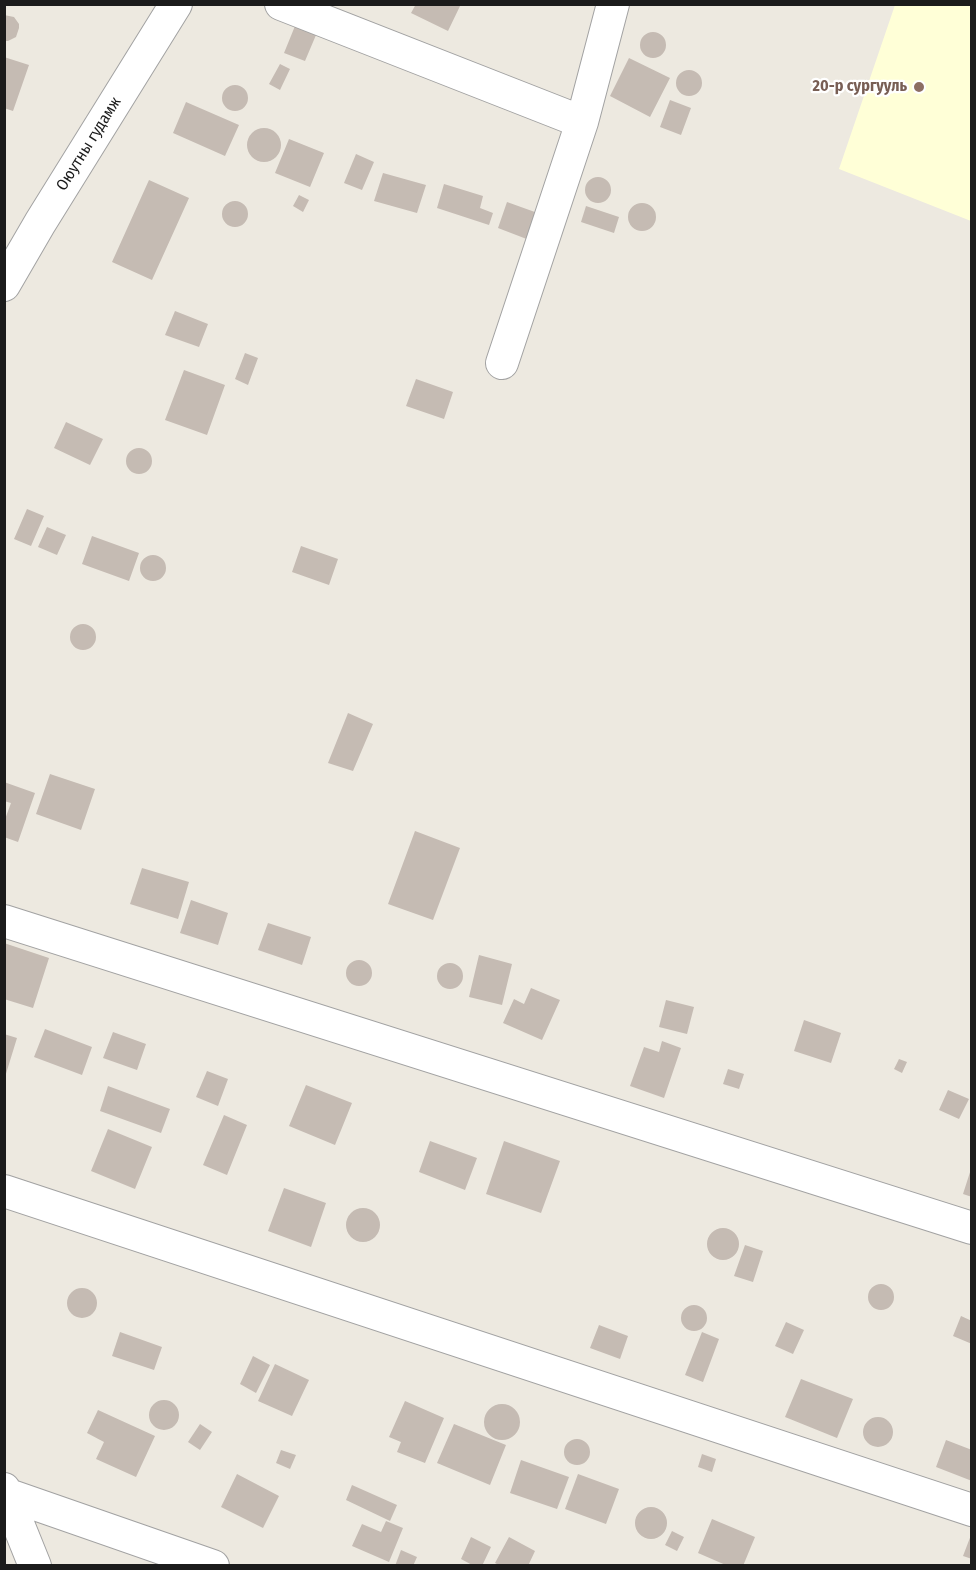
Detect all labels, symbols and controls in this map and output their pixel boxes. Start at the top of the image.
place label: 20-р сургууль [812,77,907,97]
marker: 20-р сургууль [912,80,926,94]
street label: Оюутны гудамж [53,94,125,194]

